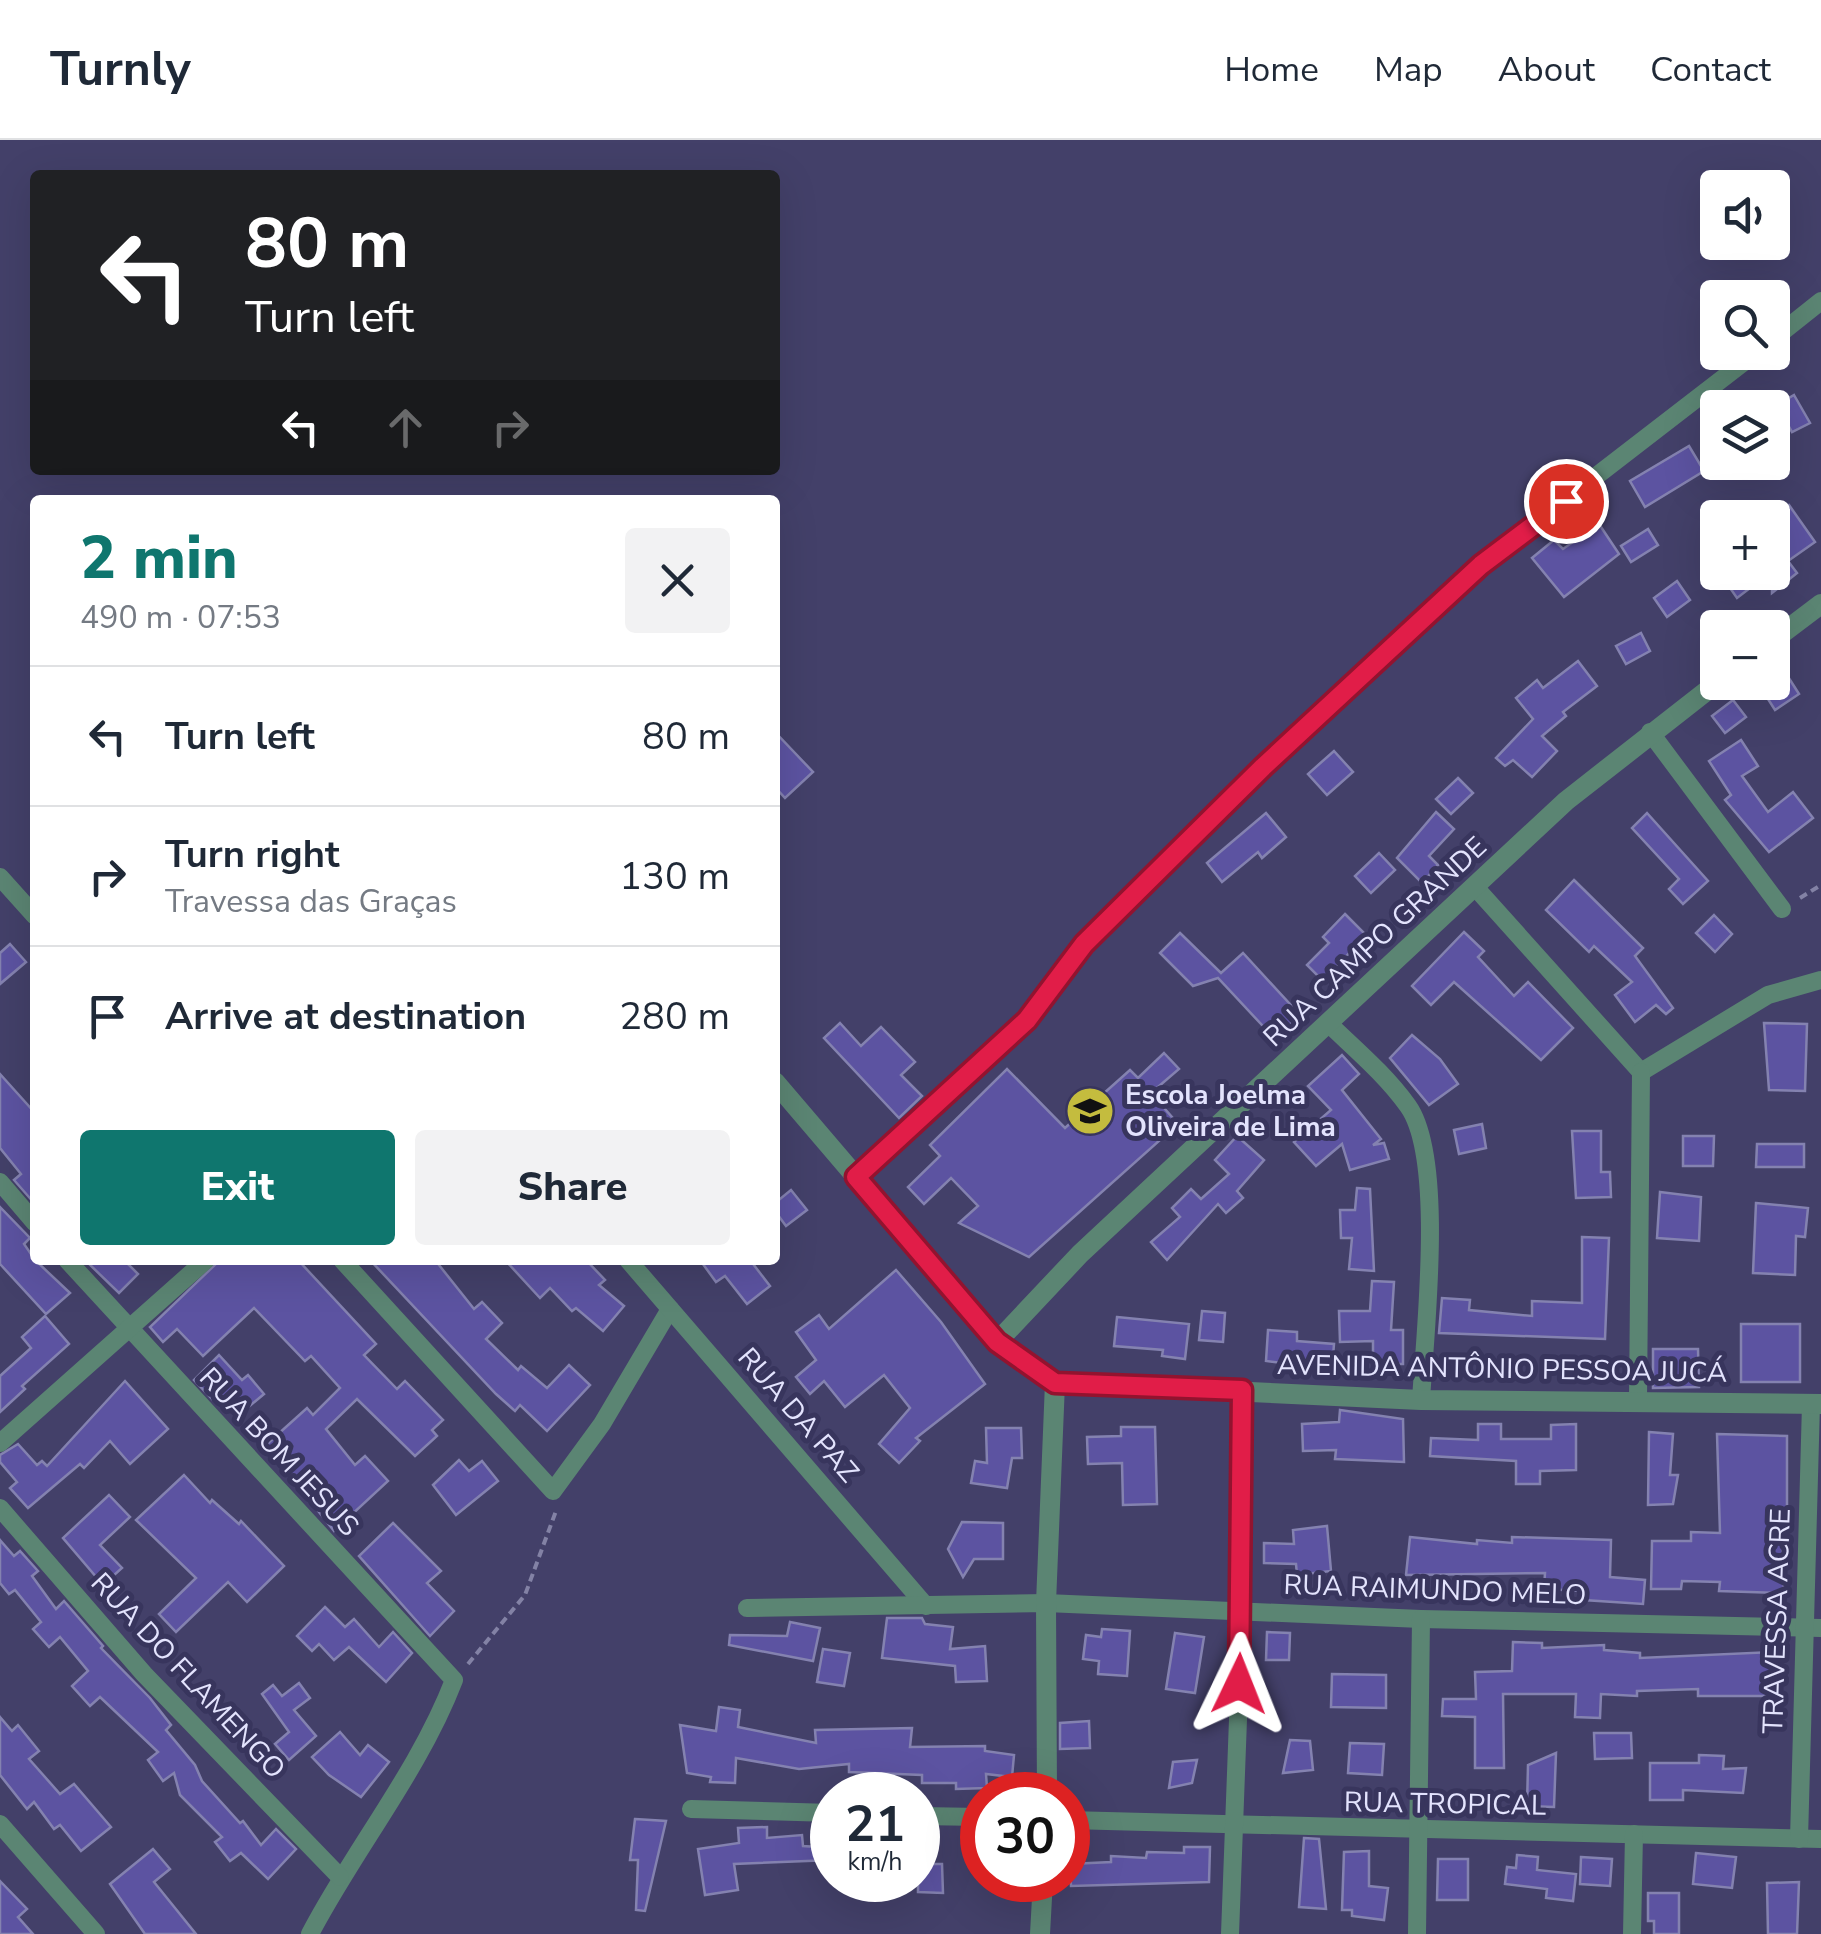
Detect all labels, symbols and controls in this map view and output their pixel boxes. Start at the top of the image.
text: Turnly [50,36,191,102]
text: Home [1224,46,1319,93]
text: Map [1374,46,1443,93]
text: About [1498,46,1595,93]
text: Contact [1650,46,1771,93]
map controls [1700,170,1790,700]
button: sound [1700,170,1790,260]
text: 80 m [245,196,409,292]
icon: left [80,210,210,340]
button: search [1700,280,1790,370]
text: Turn left [245,287,414,348]
button: layers [1700,390,1790,480]
icon: left [273,400,328,455]
icon: ahead [378,400,433,455]
icon: right [483,400,538,455]
pin [1524,459,1609,544]
icon: arrive [1539,474,1594,529]
button: + [1700,500,1790,590]
text: 2 min [80,517,238,599]
button: close [625,528,730,633]
text: 490 m · 07:53 [80,596,281,639]
button: − [1700,610,1790,700]
icon: left [80,709,135,764]
text: Turn left [165,711,315,762]
text: 80 m [642,711,730,762]
street label: RUA CAMPO GRANDE [1255,828,1495,1056]
text: Turn right [165,829,340,880]
icon: right [80,849,135,904]
text: 130 m [619,851,730,902]
text: Travessa das Graças [165,880,457,923]
icon: arrive [80,989,135,1044]
text: Arrive at destination [165,991,526,1042]
text: 280 m [619,991,730,1042]
place label: Escola Joelma Oliveira de Lima [1125,1076,1336,1146]
school or university icon: Escola Joelma Oliveira de Lima [1064,1085,1116,1137]
button: Exit [80,1130,395,1245]
button: Share [415,1130,730,1245]
street label: RUA DA PAZ [729,1340,867,1490]
street label: AVENIDA ANTÔNIO PESSOA JUCÁ [1277,1346,1727,1392]
street label: RUA BOM JESUS [191,1359,367,1545]
street label: TRAVESSA ACRE [1754,1508,1800,1734]
street label: RUA DO FLAMENGO [82,1565,294,1787]
street label: RUA RAIMUNDO MELO [1283,1566,1587,1614]
position arrow [1187,1632,1291,1736]
speed limit sign: 30 [960,1772,1090,1902]
street label: RUA TROPICAL [1343,1783,1547,1825]
text: 21 [845,1790,905,1859]
text: km/h [847,1845,903,1879]

